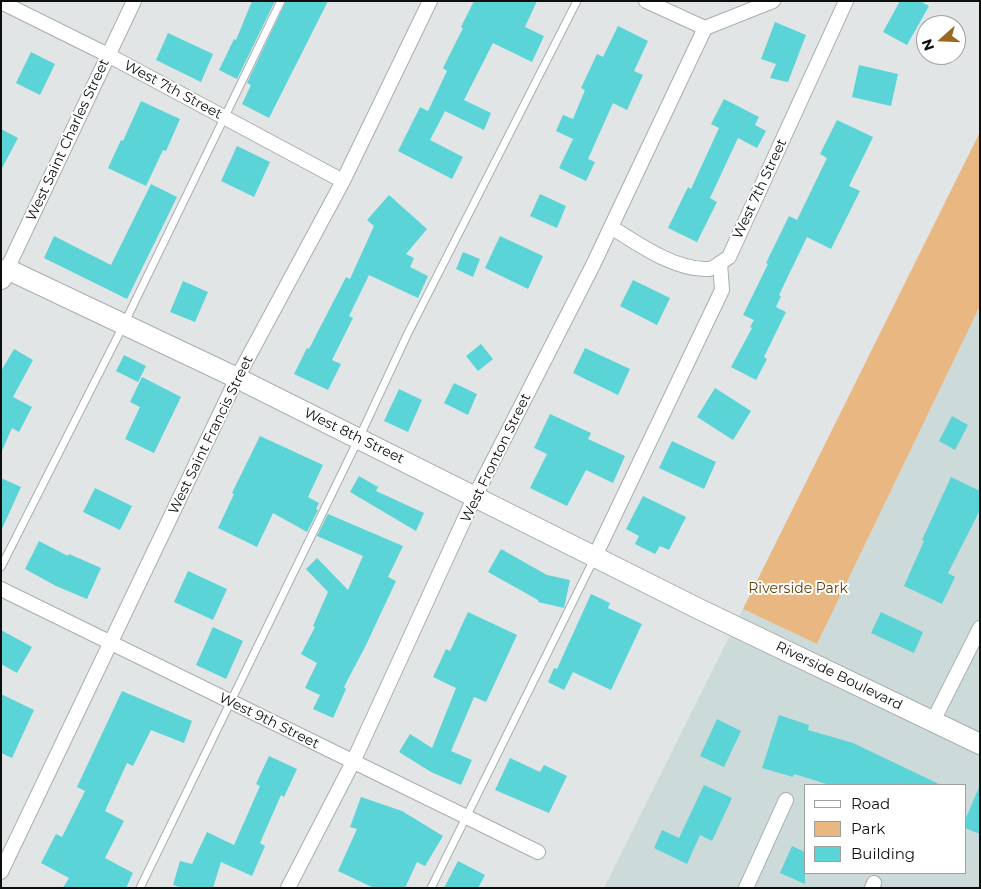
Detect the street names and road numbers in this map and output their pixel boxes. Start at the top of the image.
street label: West Saint Charles Street [23,56,113,224]
street label: West 7th Street [121,57,225,123]
street label: West 7th Street [729,136,791,242]
street label: West Saint Francis Street [165,353,257,517]
street label: West Fronton Street [457,391,535,525]
street label: West 8th Street [301,404,407,468]
street label: Riverside Boulevard [773,638,905,714]
street label: West 9th Street [216,690,322,752]

